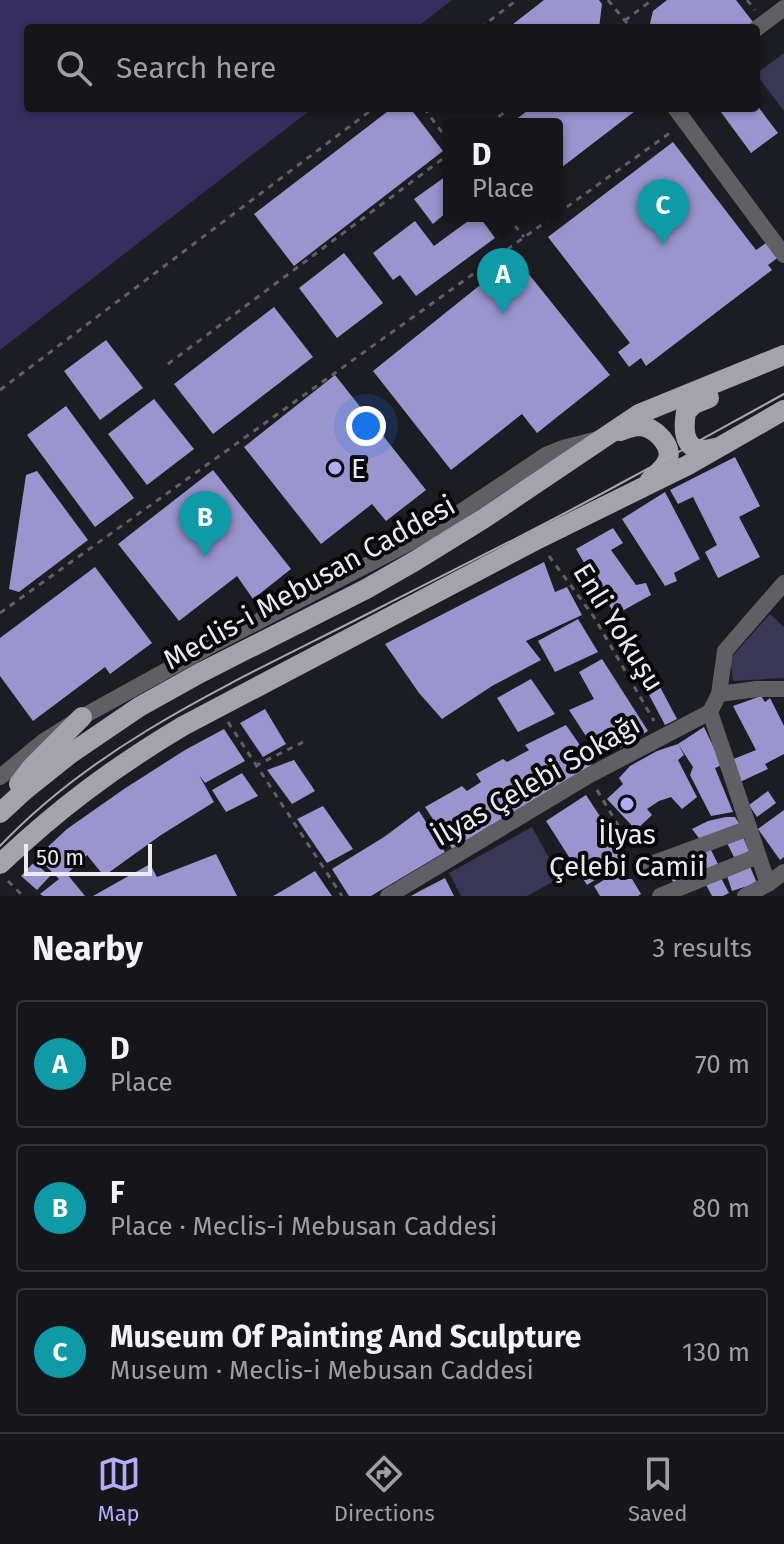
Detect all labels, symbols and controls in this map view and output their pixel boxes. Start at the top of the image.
search box [24,24,760,112]
icon: search [52,46,96,90]
text: Search here [116,50,276,86]
popup [443,118,563,222]
text: D [472,137,491,173]
text: Place [472,173,534,204]
pin: C [637,179,689,245]
pin: A [477,248,529,314]
your location [346,406,386,446]
place label: E [351,452,366,485]
marker: E [326,459,344,477]
street label: Meclis-i Mebusan Caddesi [158,488,461,676]
pin: B [179,491,231,557]
street label: Enli Yokuşu [566,557,671,697]
street label: İlyas Çelebi Sokağı [427,708,646,853]
marker: İlyas Çelebi Camii [618,795,636,813]
place label: İlyas Çelebi Camii [549,818,705,883]
scale bar [24,840,152,876]
text: 50 m [36,844,84,871]
text: Nearby [32,928,143,969]
text: 3 results [652,933,752,964]
text: D [110,1031,130,1067]
text: A [52,1049,68,1080]
text: 70 m [695,1049,750,1080]
text: Place [110,1067,173,1098]
text: F [110,1175,125,1211]
text: B [52,1193,68,1224]
text: 80 m [692,1193,750,1224]
text: Place · Meclis-i Mebusan Caddesi [110,1211,497,1242]
text: Museum Of Painting And Sculpture [110,1319,581,1355]
text: C [53,1337,67,1368]
text: 130 m [682,1337,750,1368]
text: Museum · Meclis-i Mebusan Caddesi [110,1355,534,1386]
tab: Map [97,1452,141,1527]
tab: Directions [334,1452,435,1527]
tab: Saved [628,1452,687,1527]

